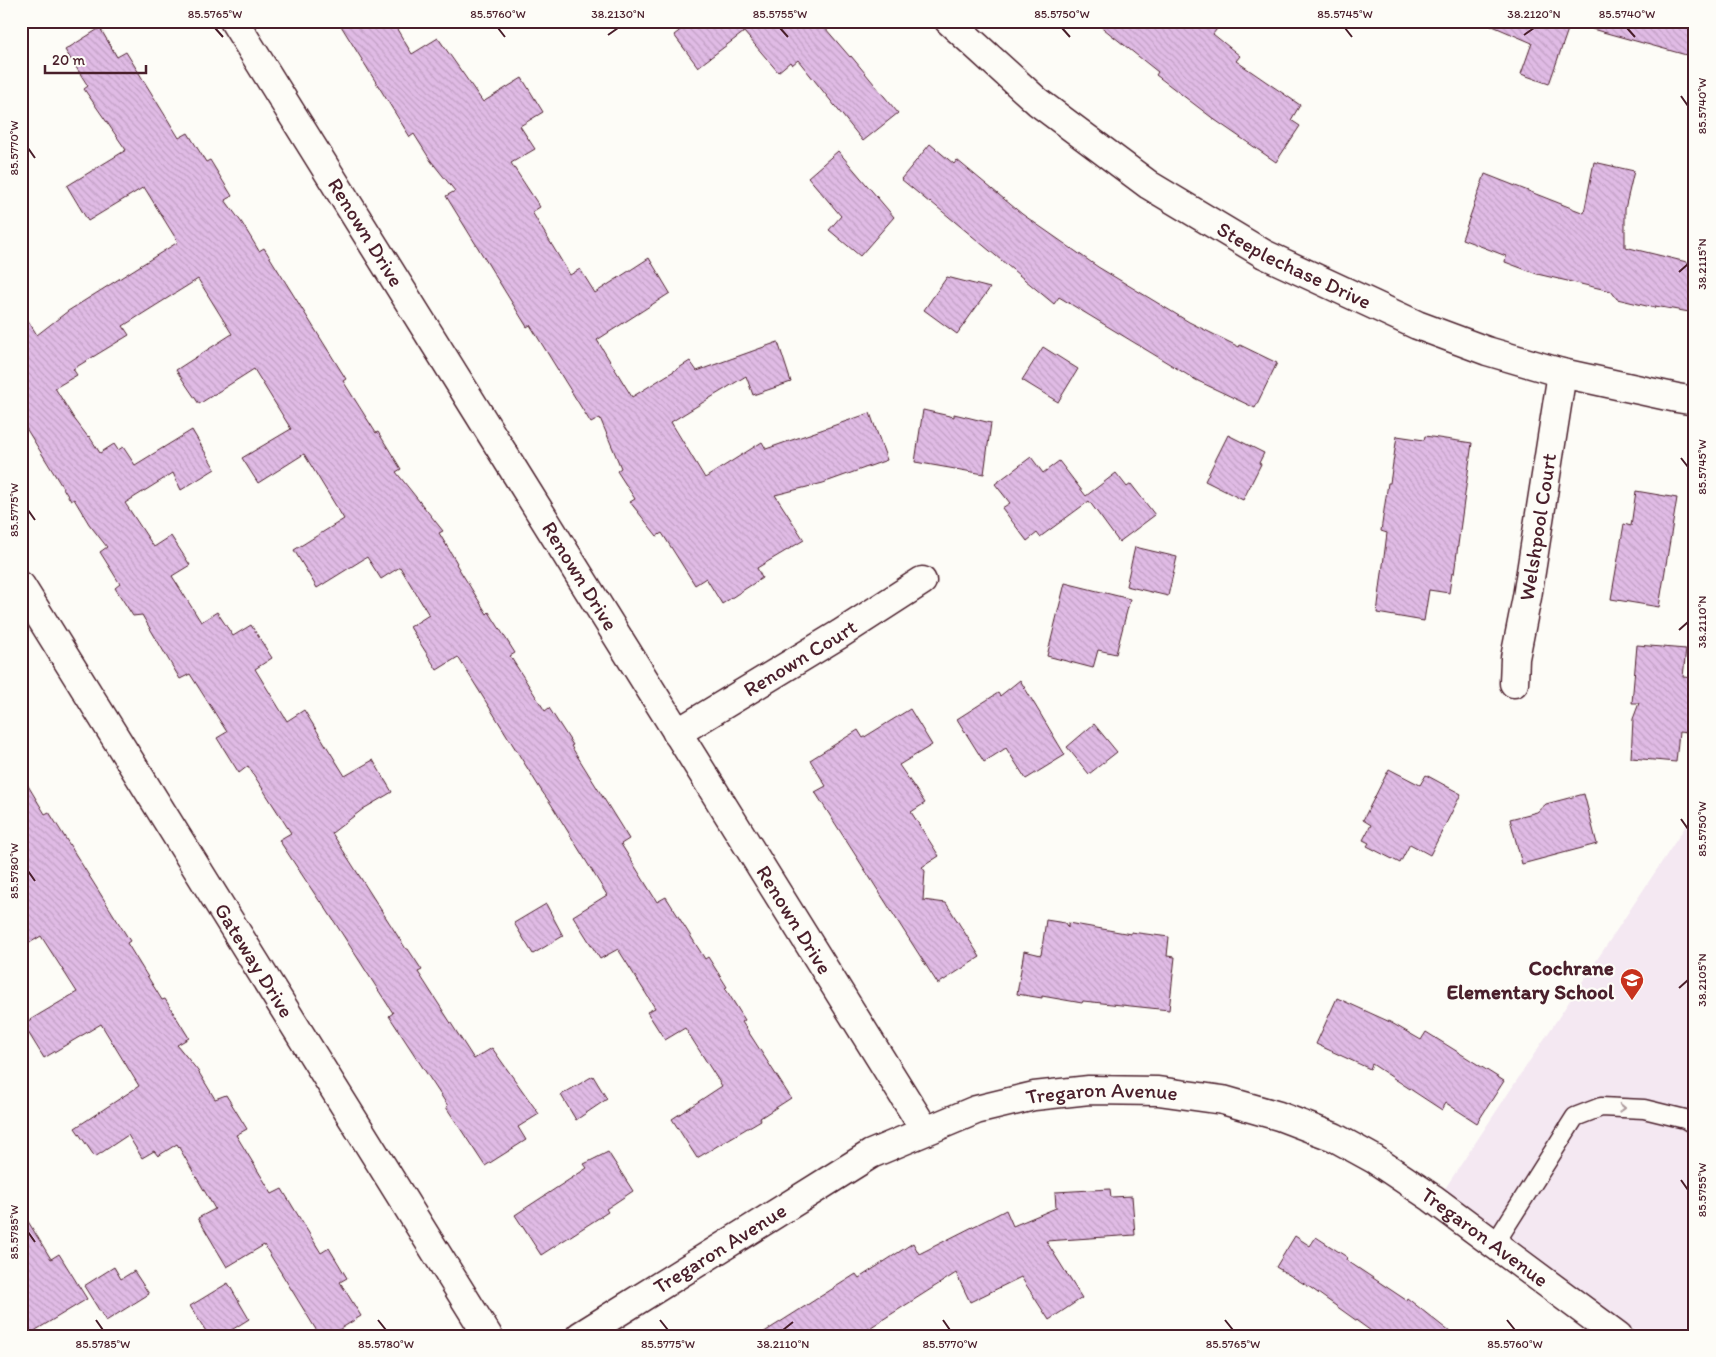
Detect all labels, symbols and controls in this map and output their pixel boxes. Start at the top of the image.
text: 85.5765°W [188,7,242,21]
text: 85.5760°W [470,7,526,21]
text: 38.2130°N [591,7,645,21]
text: 85.5755°W [753,7,807,21]
text: 85.5750°W [1034,7,1090,21]
text: 85.5745°W [1317,7,1373,21]
text: 38.2120°N [1507,7,1561,21]
text: 85.5740°W [1599,7,1655,21]
scale bar [45,42,146,74]
text: 20 m [52,51,86,69]
text: 85.5740°W [1695,78,1709,134]
text: 85.5770°W [7,120,21,176]
street label: Renown Drive [323,173,409,291]
street label: Steeplechase Drive [1213,216,1375,314]
text: 38.2115°N [1695,238,1709,290]
text: 85.5745°W [1695,439,1709,495]
street label: Welshpool Court [1514,451,1561,602]
text: 85.5775°W [7,483,21,537]
street label: Renown Drive [537,517,624,635]
text: 38.2110°N [1695,596,1709,648]
street label: Renown Court [739,614,861,702]
text: 85.5750°W [1695,801,1709,857]
text: 85.5780°W [7,843,21,899]
street label: Renown Drive [751,861,838,979]
street label: Gateway Drive [209,898,300,1022]
text: 38.2105°N [1695,953,1709,1007]
place label: Cochrane Elementary School [1447,955,1615,1005]
school or university icon: Cochrane Elementary School [1619,967,1645,1001]
street label: Tregaron Avenue [1023,1077,1180,1109]
one-way arrow [1618,1103,1626,1113]
text: 85.5755°W [1695,1163,1709,1217]
street label: Tregaron Avenue [1417,1181,1554,1292]
street label: Tregaron Avenue [649,1197,791,1299]
text: 85.5785°W [7,1205,21,1259]
text: 85.5785°W [76,1337,130,1351]
text: 85.5780°W [358,1337,414,1351]
text: 85.5775°W [641,1337,695,1351]
text: 38.2110°N [757,1337,809,1351]
text: 85.5770°W [922,1337,978,1351]
text: 85.5765°W [1206,1337,1260,1351]
text: 85.5760°W [1487,1337,1543,1351]

